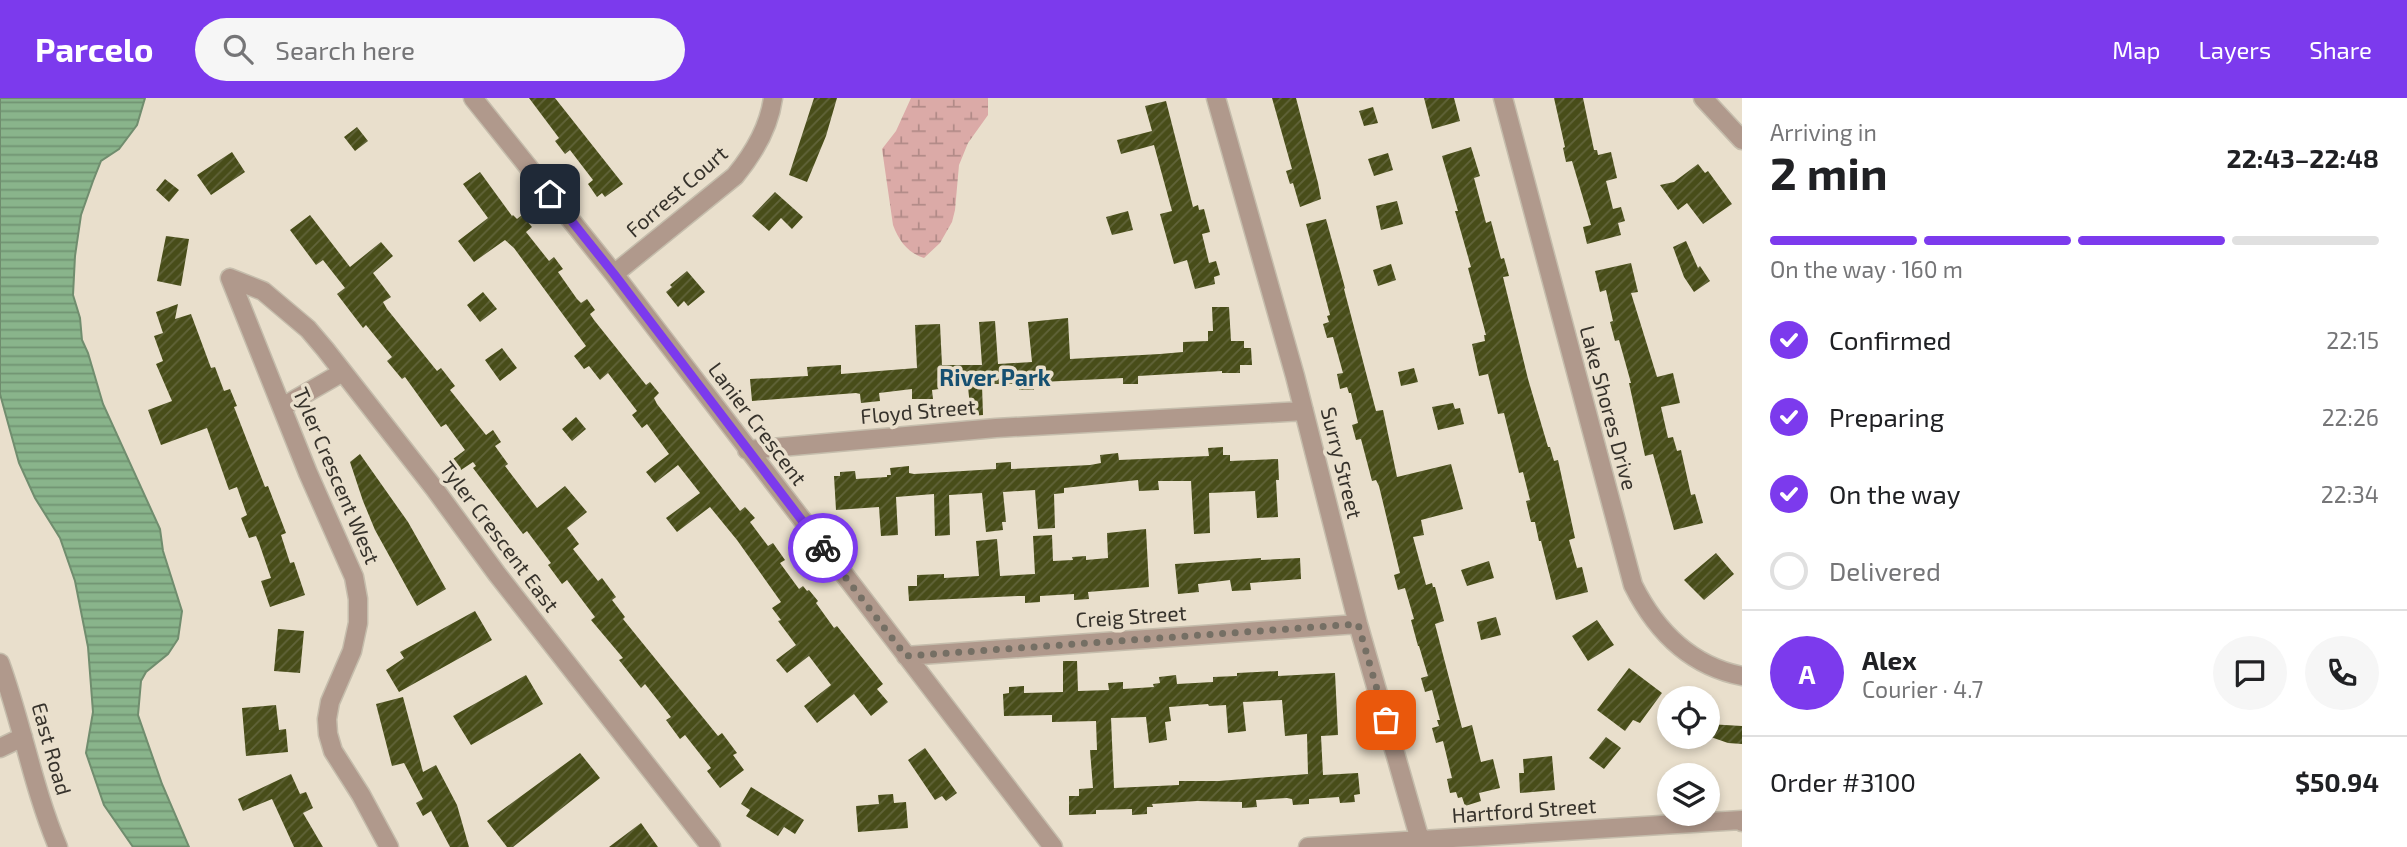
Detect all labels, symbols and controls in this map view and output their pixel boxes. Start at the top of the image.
search box [195,18,685,81]
text: Parcelo [35,29,153,69]
icon: search [219,30,257,68]
text: Search here [275,34,415,65]
text: Map [2112,35,2160,64]
text: Layers [2198,35,2271,64]
text: Share [2309,35,2372,64]
text: Arriving in [1770,118,1877,146]
street label: Forrest Court [620,140,732,242]
text: 22:43–22:48 [2227,142,2379,173]
text: 2 min [1770,144,1888,199]
pin [520,164,580,224]
icon: home [531,175,569,213]
text: On the way · 160 m [1770,255,1963,283]
icon: check [1770,321,1808,359]
street label: Lake Shores Drive [1575,323,1643,493]
text: Confirmed [1829,324,1952,355]
text: 22:15 [2326,326,2379,354]
street label: Lanier Crescent [704,357,813,489]
district label: River Park [939,363,1051,391]
street label: Tyler Crescent West [289,383,386,568]
street label: Floyd Street [859,393,976,428]
icon: check [1770,398,1808,436]
text: Preparing [1829,401,1944,432]
text: 22:26 [2322,403,2379,431]
street label: Surry Street [1317,404,1368,521]
street label: Tyler Crescent East [435,456,565,616]
icon: check [1770,475,1808,513]
text: On the way [1829,478,1960,509]
text: 22:34 [2321,480,2379,508]
courier [788,513,858,583]
icon: bike [804,529,842,567]
text: Delivered [1829,555,1941,586]
street label: Creig Street [1074,599,1187,632]
button: chat [2213,636,2287,710]
button: phone [2305,636,2379,710]
text: Alex [1862,644,1917,675]
text: A [1799,658,1815,689]
text: Courier · 4.7 [1862,675,1983,703]
map controls [1657,686,1720,826]
button: locate [1657,686,1720,749]
pin [1356,690,1416,750]
street label: East Road [27,699,78,798]
icon: bag [1367,701,1405,739]
button: layers [1657,763,1720,826]
text: Order #3100 [1770,766,1916,797]
text: $50.94 [2295,766,2379,797]
street label: Hartford Street [1451,792,1597,827]

